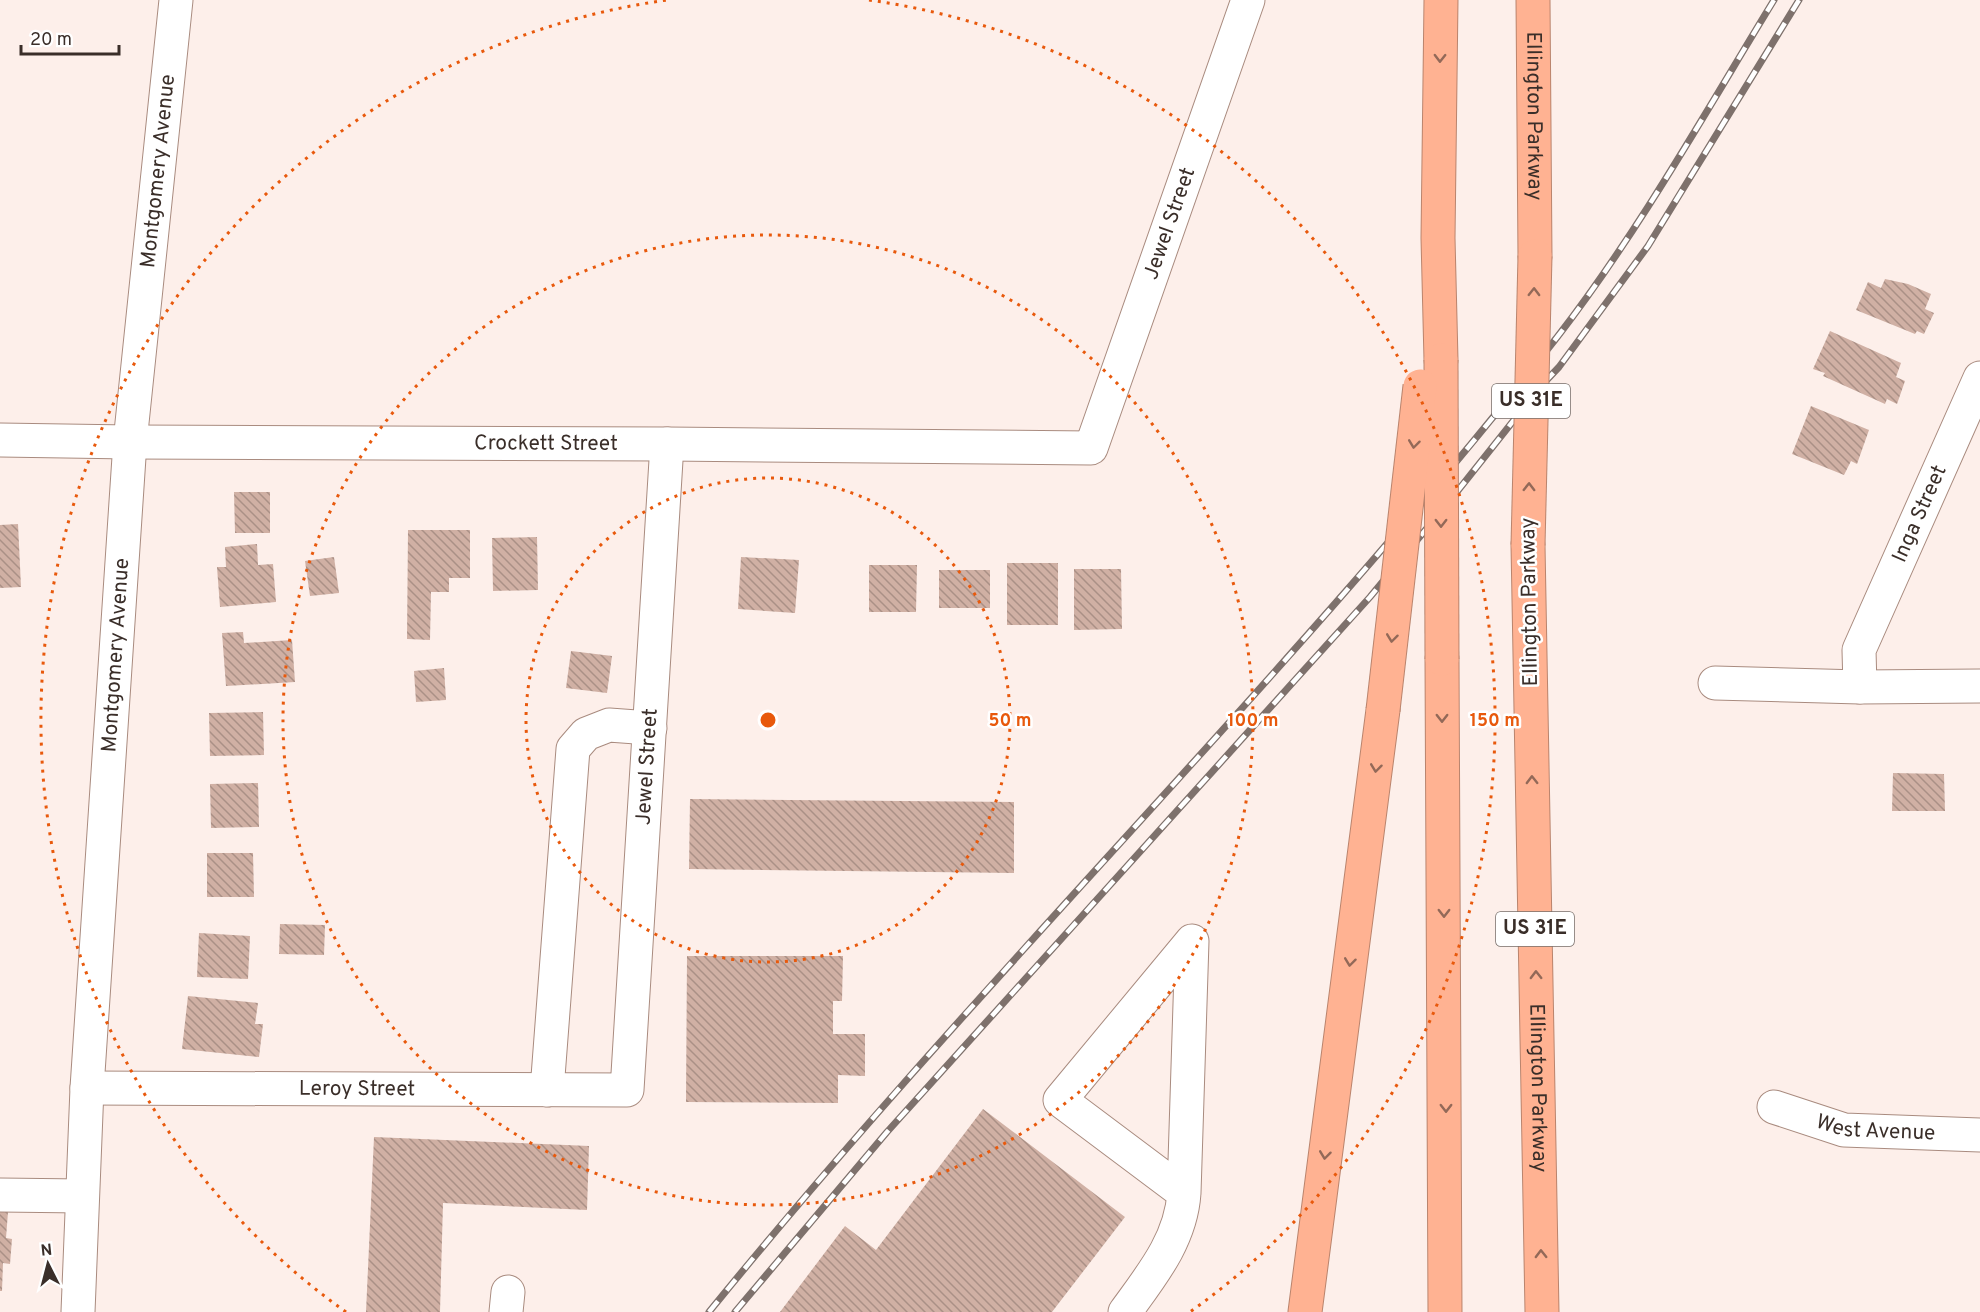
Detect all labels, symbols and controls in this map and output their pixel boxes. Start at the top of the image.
scale bar [21,18,118,56]
text: 20 m [30,29,72,52]
street label: Ellington Parkway [1520,31,1548,201]
one-way arrow [1434,54,1447,63]
street label: Montgomery Avenue [135,73,182,269]
street label: Jewel Street [1138,164,1202,283]
one-way arrow [1528,287,1540,296]
road number: US 31E [1492,384,1570,418]
street label: Crockett Street [474,430,618,457]
one-way arrow [1408,440,1421,449]
street label: Inga Street [1887,461,1953,567]
one-way arrow [1523,482,1536,491]
street label: Ellington Parkway [1515,517,1545,687]
one-way arrow [1435,519,1448,528]
street label: Montgomery Avenue [96,557,136,753]
one-way arrow [1386,634,1398,643]
street label: Jewel Street [630,707,664,826]
centre of rings [758,710,778,730]
text: 50 m [988,710,1032,733]
text: 100 m [1227,710,1279,733]
text: 150 m [1470,710,1520,733]
one-way arrow [1436,713,1449,722]
one-way arrow [1370,764,1382,773]
one-way arrow [1526,775,1539,784]
one-way arrow [1438,908,1450,917]
road number: US 31E [1496,912,1574,946]
one-way arrow [1345,957,1357,966]
one-way arrow [1530,970,1542,979]
street label: Ellington Parkway [1523,1003,1553,1173]
street label: Leroy Street [299,1075,415,1103]
one-way arrow [1439,1103,1452,1112]
street label: West Avenue [1812,1108,1936,1147]
one-way arrow [1319,1151,1332,1160]
north arrow [18,1234,78,1294]
text: N [40,1241,53,1262]
one-way arrow [1535,1249,1547,1258]

